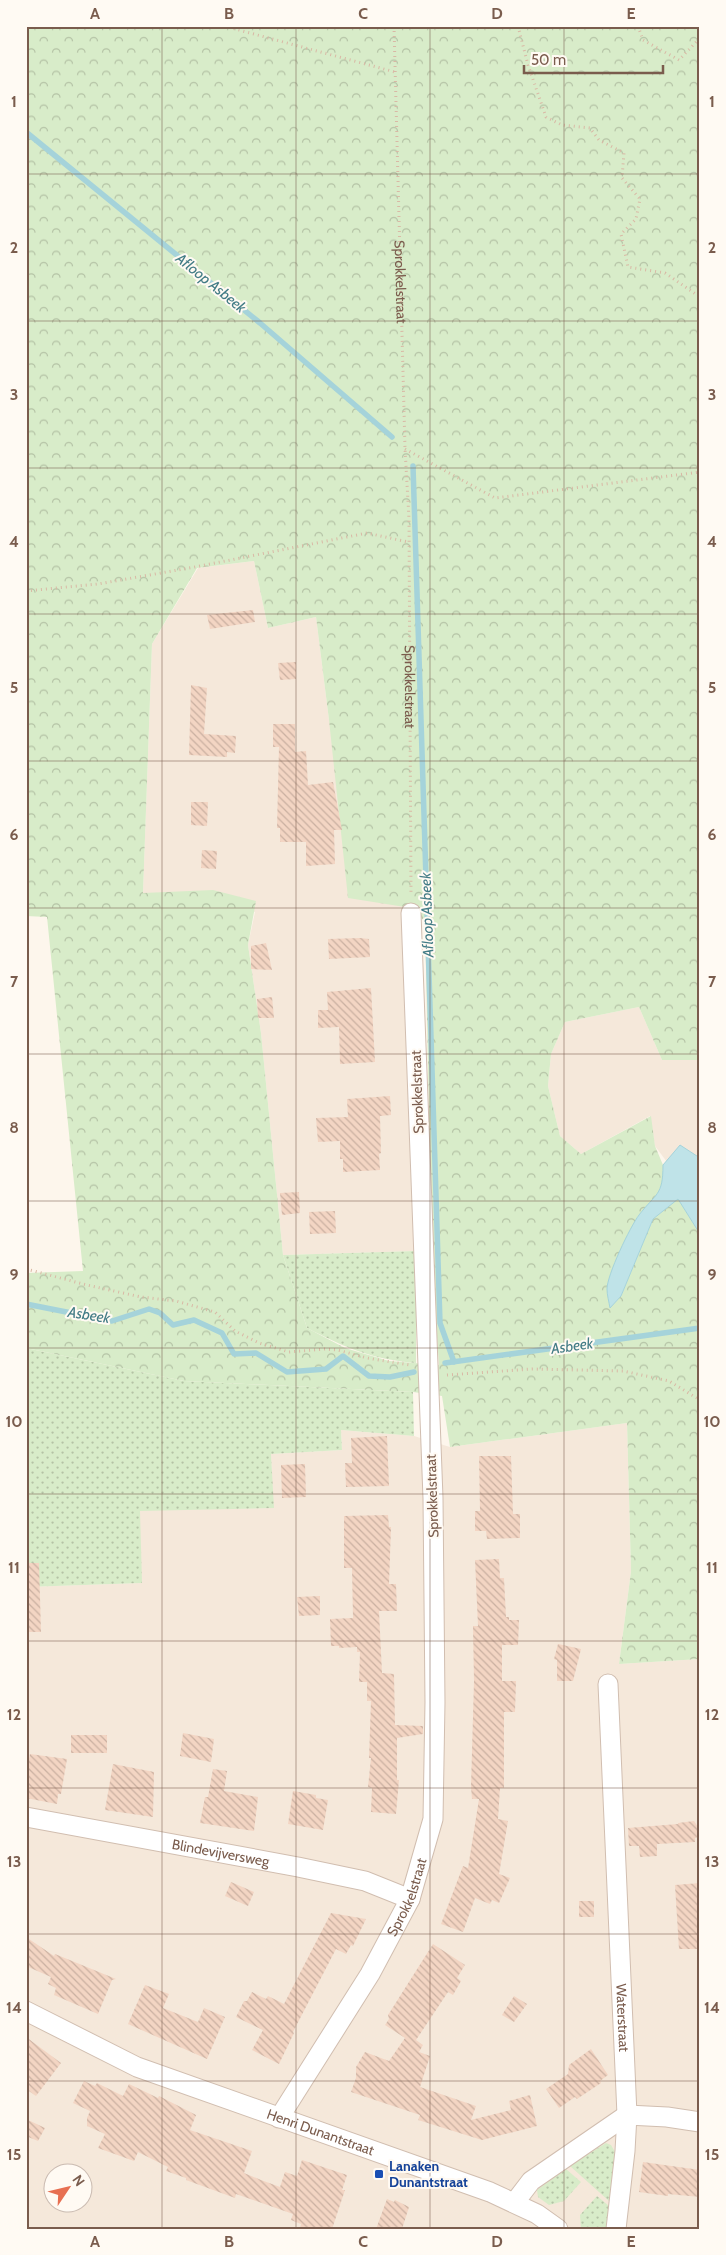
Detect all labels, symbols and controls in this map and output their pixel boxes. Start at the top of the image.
text: A [90,4,100,23]
text: B [224,4,234,23]
text: C [358,4,368,23]
text: D [491,4,503,23]
text: E [626,4,636,23]
scale bar [524,42,662,74]
text: 50 m [531,51,566,69]
text: 1 [11,92,17,111]
text: 1 [709,92,715,111]
text: 2 [10,238,18,257]
text: 2 [708,238,716,257]
street label: Sprokkelstraat [391,240,411,324]
water label: Afloop Asbeek [172,249,250,317]
text: 3 [10,385,18,404]
text: 3 [708,385,716,404]
text: 4 [9,532,19,551]
text: 4 [707,532,717,551]
street label: Sprokkelstraat [401,645,419,729]
text: 5 [10,678,18,697]
text: 5 [708,678,716,697]
text: 6 [10,825,19,844]
text: 6 [708,825,717,844]
water label: Afloop Asbeek [417,872,438,959]
text: 7 [10,972,19,991]
text: 7 [708,972,717,991]
street label: Sprokkelstraat [407,1050,427,1134]
text: 8 [9,1118,19,1137]
text: 8 [707,1118,717,1137]
text: 9 [10,1265,19,1284]
text: 9 [708,1265,717,1284]
water label: Asbeek [66,1303,112,1327]
water label: Asbeek [549,1334,595,1358]
text: 10 [5,1412,23,1431]
text: 10 [703,1412,721,1431]
street label: Sprokkelstraat [422,1454,442,1538]
text: 11 [8,1558,20,1577]
text: 11 [706,1558,718,1577]
text: 12 [7,1705,21,1724]
text: 12 [705,1705,719,1724]
street label: Blindevijversweg [171,1835,272,1871]
text: 13 [7,1852,21,1871]
text: 13 [705,1852,719,1871]
street label: Sprokkelstraat [383,1855,430,1939]
street label: Waterstraat [612,1983,633,2053]
text: 14 [6,1998,22,2017]
text: 14 [704,1998,720,2017]
street label: Henri Dunantstraat [264,2105,377,2159]
text: 15 [7,2145,21,2164]
text: 15 [705,2145,719,2164]
place label: Lanaken Dunantstraat [389,2157,468,2191]
north arrow [42,2162,92,2212]
marker: Lanaken Dunantstraat [373,2168,385,2180]
text: N [68,2171,89,2190]
text: A [90,2232,100,2251]
text: B [224,2232,234,2251]
text: C [358,2232,368,2251]
text: D [491,2232,503,2251]
text: E [626,2232,636,2251]

